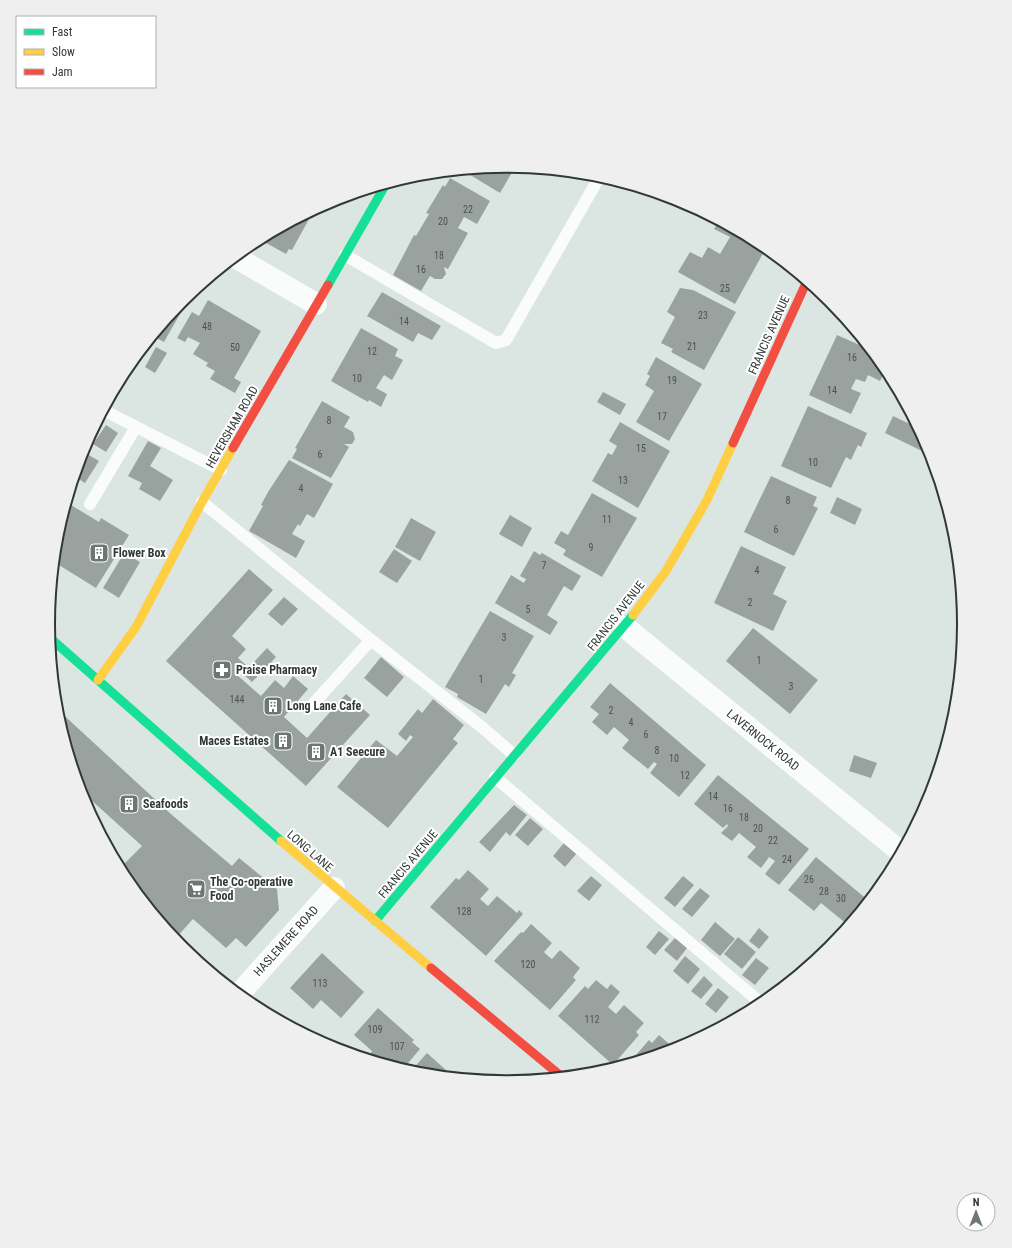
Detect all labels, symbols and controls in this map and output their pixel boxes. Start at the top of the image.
legend [16,16,156,88]
text: Fast [52,25,73,39]
text: Slow [52,45,75,59]
text: Jam [52,65,73,79]
house number: 22 [463,204,473,215]
house number: 20 [438,216,448,227]
house number: 18 [434,250,444,261]
house number: 16 [416,264,426,275]
house number: 25 [720,283,730,294]
street label: FRANCIS AVENUE [745,294,793,376]
house number: 23 [698,310,708,321]
house number: 14 [399,316,409,327]
house number: 48 [202,321,212,332]
house number: 21 [687,341,697,352]
house number: 50 [230,342,240,353]
house number: 12 [367,346,377,357]
house number: 16 [847,352,857,363]
house number: 10 [352,373,362,384]
house number: 19 [667,375,677,386]
street label: HEVERSHAM ROAD [203,383,261,470]
house number: 14 [827,385,837,396]
house number: 17 [657,411,667,422]
house number: 8 [327,415,332,426]
house number: 15 [636,443,646,454]
house number: 6 [318,449,323,460]
house number: 10 [808,457,818,468]
house number: 13 [618,475,628,486]
house number: 4 [299,483,304,494]
house number: 8 [786,495,791,506]
house number: 11 [602,514,612,525]
house number: 6 [774,524,779,535]
building icon: Flower Box [88,542,110,564]
house number: 9 [589,542,594,553]
place label: Flower Box [113,546,166,560]
house number: 7 [542,560,547,571]
house number: 4 [755,565,760,576]
street label: FRANCIS AVENUE [584,578,648,654]
house number: 2 [748,597,753,608]
house number: 5 [526,604,531,615]
house number: 3 [502,632,507,643]
house number: 1 [757,655,761,666]
pharmacy icon: Praise Pharmacy [211,659,233,681]
place label: Praise Pharmacy [236,663,318,677]
house number: 1 [479,674,483,685]
house number: 3 [789,681,794,692]
house number: 144 [230,694,244,705]
building icon: Long Lane Cafe [262,695,284,717]
place label: Long Lane Cafe [287,699,362,713]
house number: 2 [609,705,614,716]
street label: LAVERNOCK ROAD [724,706,802,774]
house number: 4 [629,717,634,728]
house number: 6 [644,729,649,740]
building icon: Maces Estates [272,730,294,752]
place label: Maces Estates [199,734,270,748]
building icon: A1 Seecure [305,741,327,763]
place label: A1 Seecure [330,745,385,759]
house number: 8 [655,745,660,756]
house number: 10 [669,753,679,764]
house number: 12 [680,770,690,781]
house number: 14 [708,791,718,802]
building icon: Seafoods [118,793,140,815]
place label: Seafoods [143,797,189,811]
house number: 16 [723,803,733,814]
house number: 18 [739,812,749,823]
house number: 20 [753,823,763,834]
street label: LONG LANE [284,827,336,875]
street label: FRANCIS AVENUE [375,827,441,901]
house number: 22 [768,835,778,846]
house number: 24 [782,854,792,865]
house number: 26 [804,874,814,885]
place label: The Co-operative Food [210,875,293,903]
supermarket icon: The Co-operative Food [185,878,207,900]
house number: 28 [819,886,829,897]
house number: 30 [836,893,846,904]
street label: HASLEMERE ROAD [251,903,321,979]
house number: 128 [457,906,471,917]
house number: 120 [521,959,535,970]
house number: 113 [313,978,327,989]
house number: 112 [585,1014,599,1025]
house number: 109 [368,1024,382,1035]
house number: 107 [390,1041,404,1052]
north arrow [956,1192,996,1232]
text: N [973,1196,980,1209]

